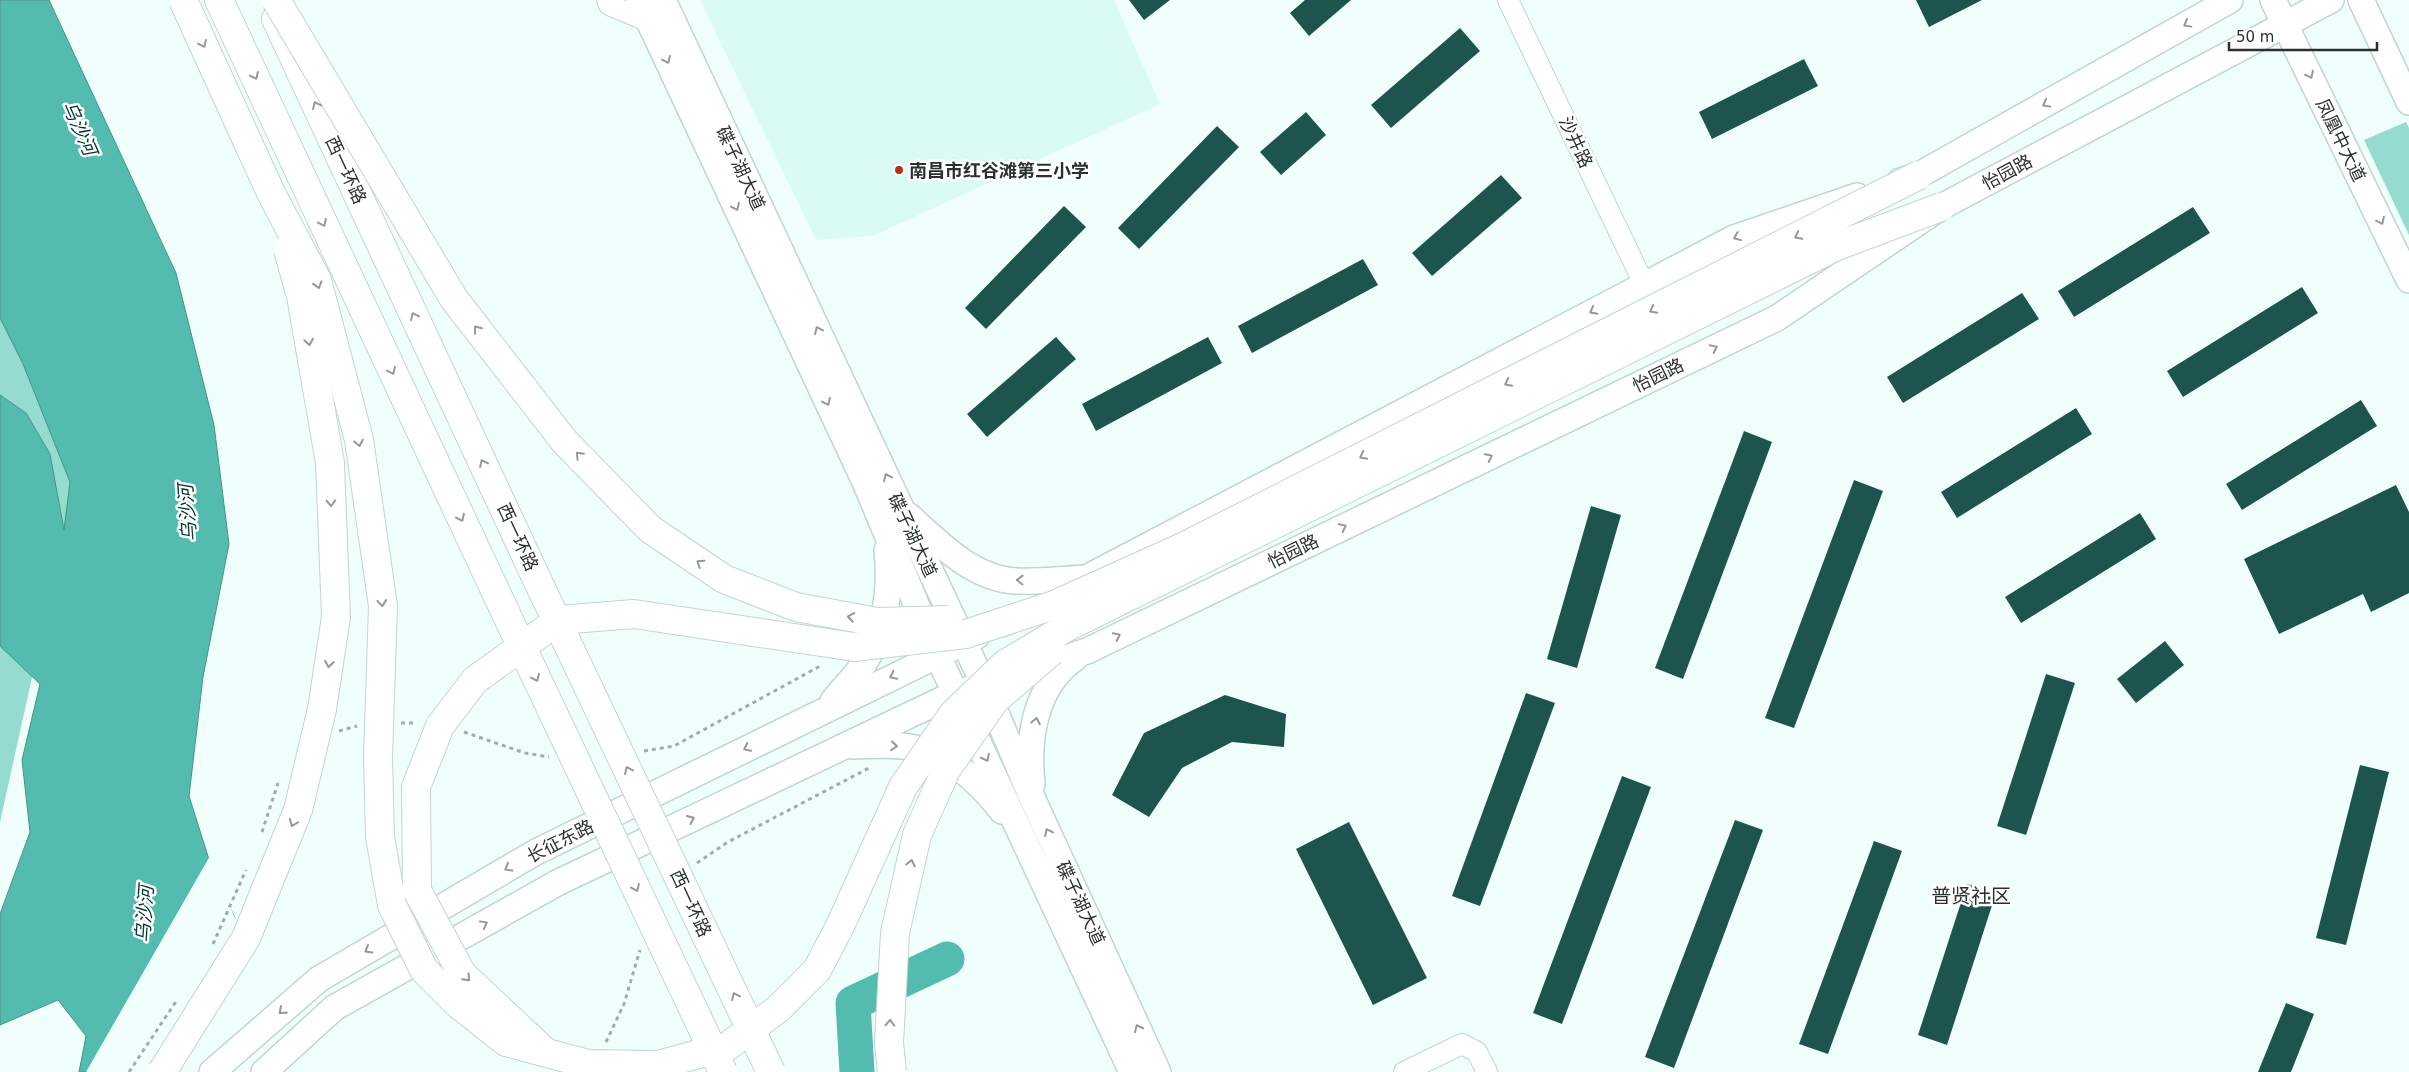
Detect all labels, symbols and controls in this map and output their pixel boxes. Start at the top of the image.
one-way arrow [2184,18,2193,28]
scale bar [2229,20,2376,52]
text: 50 m [2236,28,2274,46]
one-way arrow [197,39,207,48]
one-way arrow [661,55,672,64]
one-way arrow [2303,70,2314,79]
one-way arrow [248,71,259,80]
street label: 凤凰中大道 [2312,95,2370,185]
water label: 乌沙河 [58,97,103,162]
one-way arrow [2042,97,2051,107]
one-way arrow [312,101,322,110]
street label: 沙井路 [1555,113,1597,171]
street label: 碟子湖大道 [712,123,770,213]
street label: 西一环路 [321,133,371,207]
street label: 怡园路 [1978,150,2036,194]
place label: 南昌市红谷滩第三小学 [909,160,1089,181]
marker: 南昌市红谷滩第三小学 [893,164,905,176]
one-way arrow [730,202,741,211]
one-way arrow [2375,216,2385,225]
one-way arrow [317,218,328,227]
one-way arrow [1794,230,1803,240]
one-way arrow [1733,231,1742,242]
one-way arrow [313,281,323,289]
one-way arrow [1649,304,1658,314]
one-way arrow [1589,305,1598,315]
one-way arrow [410,312,421,321]
one-way arrow [475,326,483,335]
one-way arrow [813,326,824,335]
one-way arrow [304,337,314,346]
one-way arrow [1709,344,1718,355]
street label: 怡园路 [1629,354,1687,396]
one-way arrow [386,365,396,374]
one-way arrow [1504,377,1513,387]
one-way arrow [821,397,832,406]
one-way arrow [353,438,364,447]
one-way arrow [1359,450,1368,460]
one-way arrow [576,452,585,461]
one-way arrow [1484,453,1493,463]
one-way arrow [479,459,489,468]
one-way arrow [883,474,893,483]
water label: 乌沙河 [174,480,200,542]
street label: 碟子湖大道 [884,490,942,580]
one-way arrow [326,499,337,507]
street label: 西一环路 [493,500,543,574]
one-way arrow [454,513,465,522]
one-way arrow [1338,523,1347,534]
street label: 怡园路 [1264,530,1322,572]
one-way arrow [696,560,705,569]
one-way arrow [1015,575,1023,586]
one-way arrow [377,600,388,608]
one-way arrow [846,613,855,623]
one-way arrow [1112,632,1121,642]
one-way arrow [324,660,334,669]
one-way arrow [889,670,898,680]
one-way arrow [530,673,540,682]
one-way arrow [1030,716,1040,725]
one-way arrow [890,740,898,751]
one-way arrow [743,741,752,752]
one-way arrow [980,753,991,762]
one-way arrow [624,767,634,776]
street label: 长征东路 [523,815,597,867]
one-way arrow [686,815,695,826]
one-way arrow [289,818,299,827]
one-way arrow [1044,828,1054,837]
one-way arrow [905,858,916,867]
street label: 碟子湖大道 [1052,858,1110,948]
one-way arrow [505,862,514,872]
street label: 西一环路 [666,866,716,940]
water label: 乌沙河 [131,881,157,943]
one-way arrow [629,883,640,892]
district label: 普贤社区 [1931,884,2011,908]
one-way arrow [478,921,487,931]
one-way arrow [365,943,374,953]
one-way arrow [461,972,470,981]
one-way arrow [731,992,741,1001]
one-way arrow [279,1005,288,1013]
one-way arrow [885,1019,896,1027]
one-way arrow [1134,1024,1144,1033]

